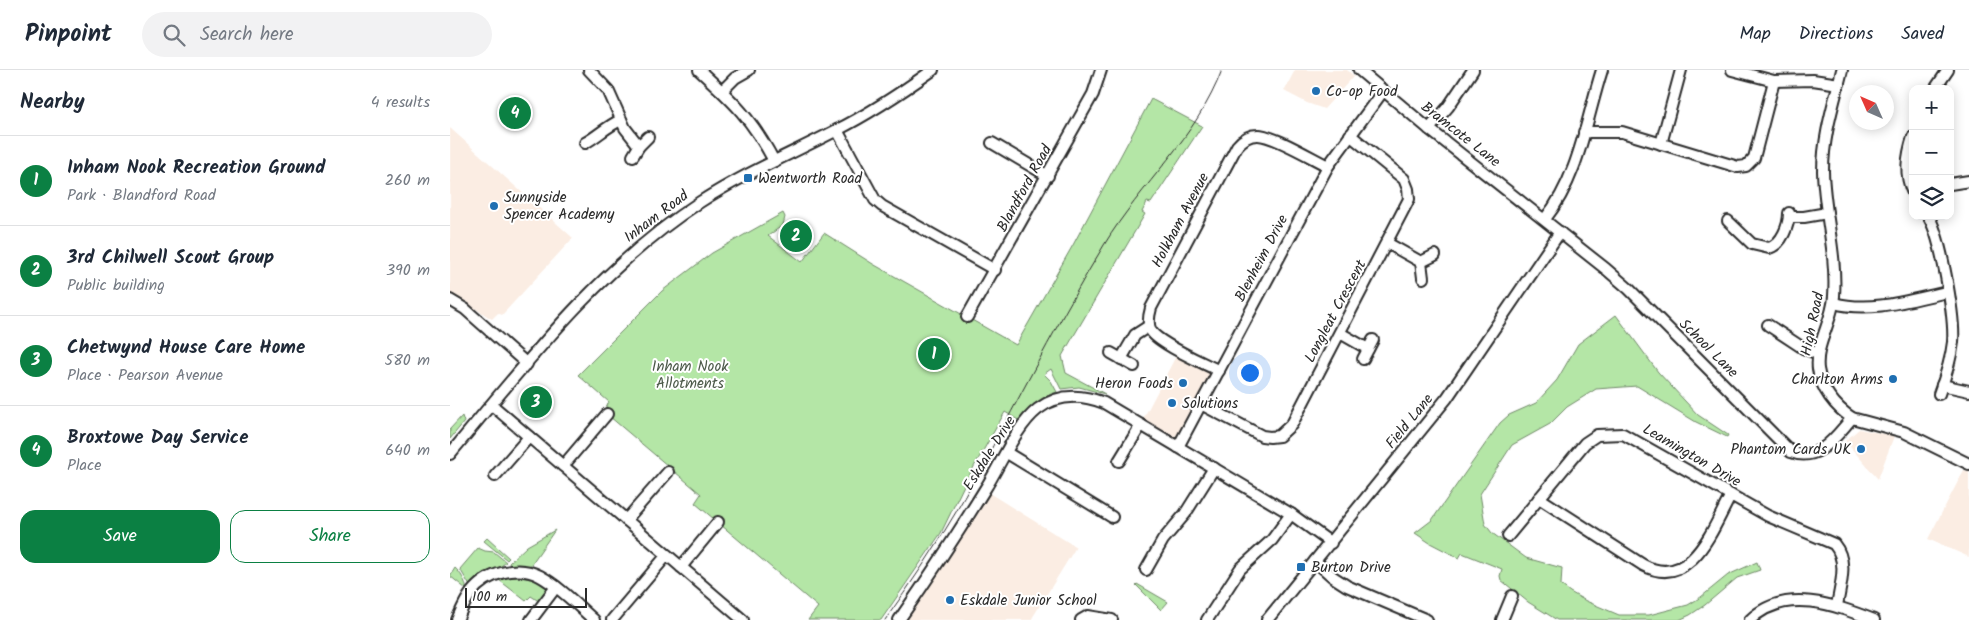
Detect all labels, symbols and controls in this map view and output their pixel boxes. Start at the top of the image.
search box [142,12,492,57]
text: Pinpoint [25,15,112,54]
text: Search here [200,20,294,50]
text: Map [1739,20,1771,49]
text: Directions [1799,20,1873,49]
text: Saved [1901,20,1944,49]
icon: search [160,21,188,49]
place label: Co-op Food [1326,80,1398,104]
marker: Co-op Food [1310,85,1322,97]
north arrow [1849,85,1894,130]
map controls [1909,85,1954,220]
button: + [1909,85,1954,130]
text: Nearby [20,86,85,119]
text: 4 results [371,90,430,115]
pin: 4 [499,94,531,132]
street label: Bramcote Lane [1415,96,1506,174]
button: − [1909,130,1954,175]
street label: Blandford Road [991,140,1059,237]
text: Inham Nook Recreation Ground [67,153,325,183]
place label: Wentworth Road [758,167,863,191]
text: 1 [34,168,38,193]
text: 260 m [385,168,430,193]
street label: Holkham Avenue [1146,168,1216,272]
marker: Wentworth Road [742,172,754,184]
button: layers [1909,175,1954,220]
text: Park · Blandford Road [67,183,216,208]
street label: Inham Road [619,184,694,249]
place label: Sunnyside Spencer Academy [504,186,615,227]
marker: Sunnyside Spencer Academy [488,200,500,212]
street label: Blenheim Drive [1229,210,1295,306]
pin: 2 [780,217,812,255]
text: 3rd Chilwell Scout Group [67,243,274,273]
street label: Longleat Crescent [1299,255,1373,367]
text: 2 [31,258,41,283]
text: 390 m [386,258,430,283]
text: Public building [67,273,165,298]
street label: High Road [1794,289,1832,358]
street label: School Lane [1673,313,1744,384]
text: Chetwynd House Care Home [67,333,305,363]
pin: 1 [918,335,950,373]
text: 3 [32,348,40,373]
text: 580 m [385,348,430,373]
park label: Inham Nook Allotments [652,355,729,396]
your location [1237,360,1263,386]
text: Place · Pearson Avenue [67,363,223,388]
place label: Charlton Arms [1791,368,1884,392]
place label: Heron Foods [1095,372,1174,396]
marker: Charlton Arms [1887,373,1899,385]
marker: Heron Foods [1177,377,1189,389]
pin: 3 [520,383,552,421]
street label: Field Lane [1380,389,1440,455]
place label: Solutions [1182,392,1239,416]
marker: Solutions [1166,397,1178,409]
street label: Eskdale Drive [957,411,1023,496]
street label: Leamington Drive [1638,418,1746,494]
text: Broxtowe Day Service [67,423,248,453]
text: 4 [32,438,40,463]
text: 640 m [385,438,430,463]
place label: Phantom Cards UK [1731,438,1851,462]
marker: Phantom Cards UK [1855,443,1867,455]
text: Place [67,453,101,478]
button: Save [20,510,220,563]
button: Share [230,510,430,563]
place label: Burton Drive [1311,556,1391,580]
marker: Burton Drive [1295,561,1307,573]
scale bar [465,585,588,608]
text: 100 m [472,586,507,608]
place label: Eskdale Junior School [960,589,1097,613]
marker: Eskdale Junior School [944,594,956,606]

